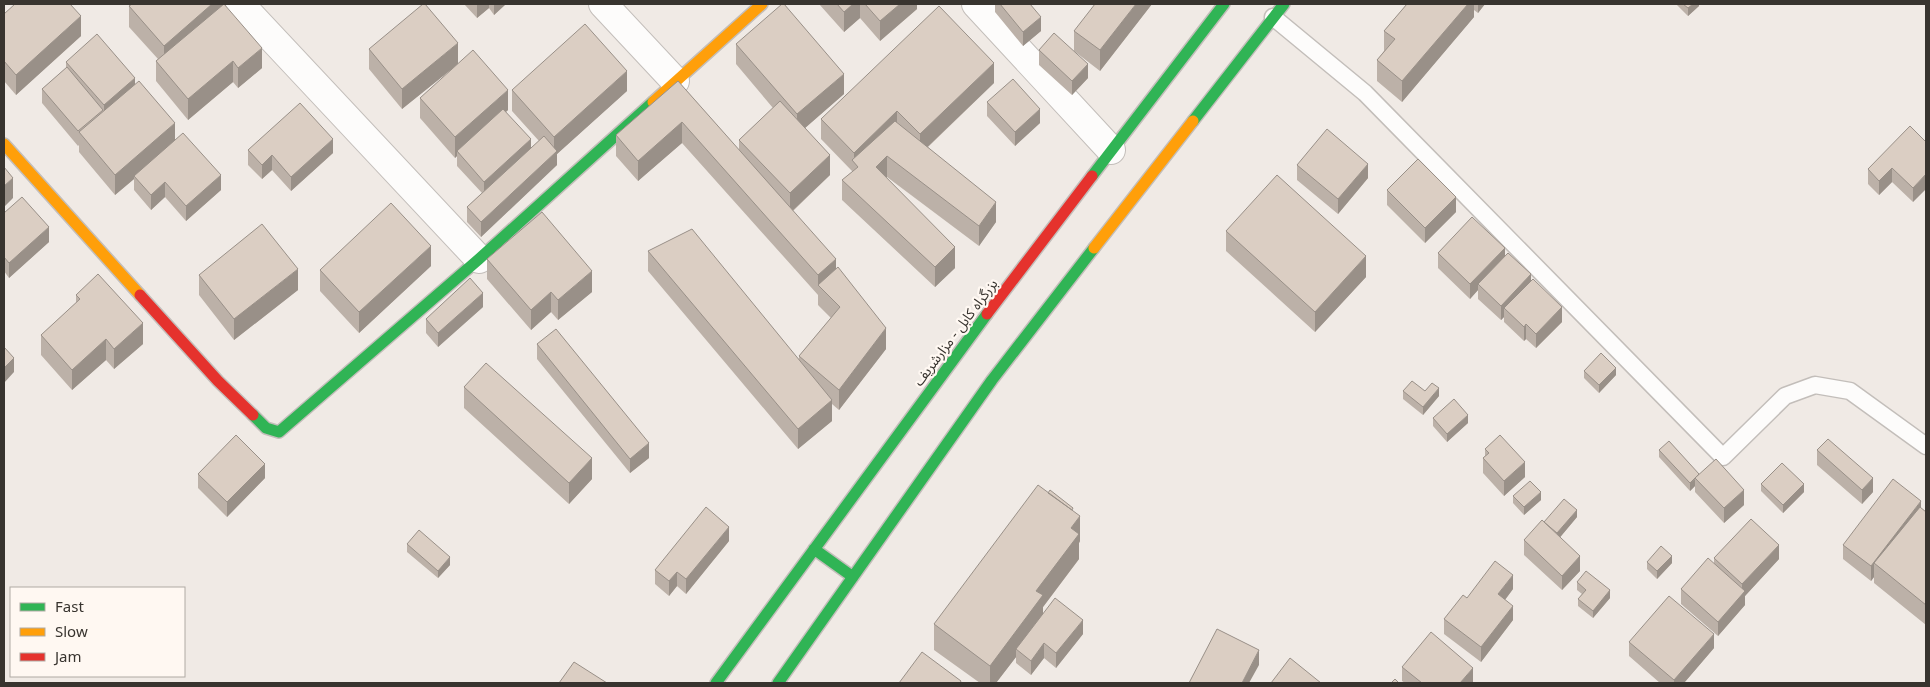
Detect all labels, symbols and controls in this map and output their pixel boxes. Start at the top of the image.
street label: بزرگراه کابل - مزارشریف [908,274,1002,389]
legend [10,587,185,677]
text: Fast [55,596,84,616]
text: Slow [55,621,88,641]
text: Jam [53,646,82,666]

